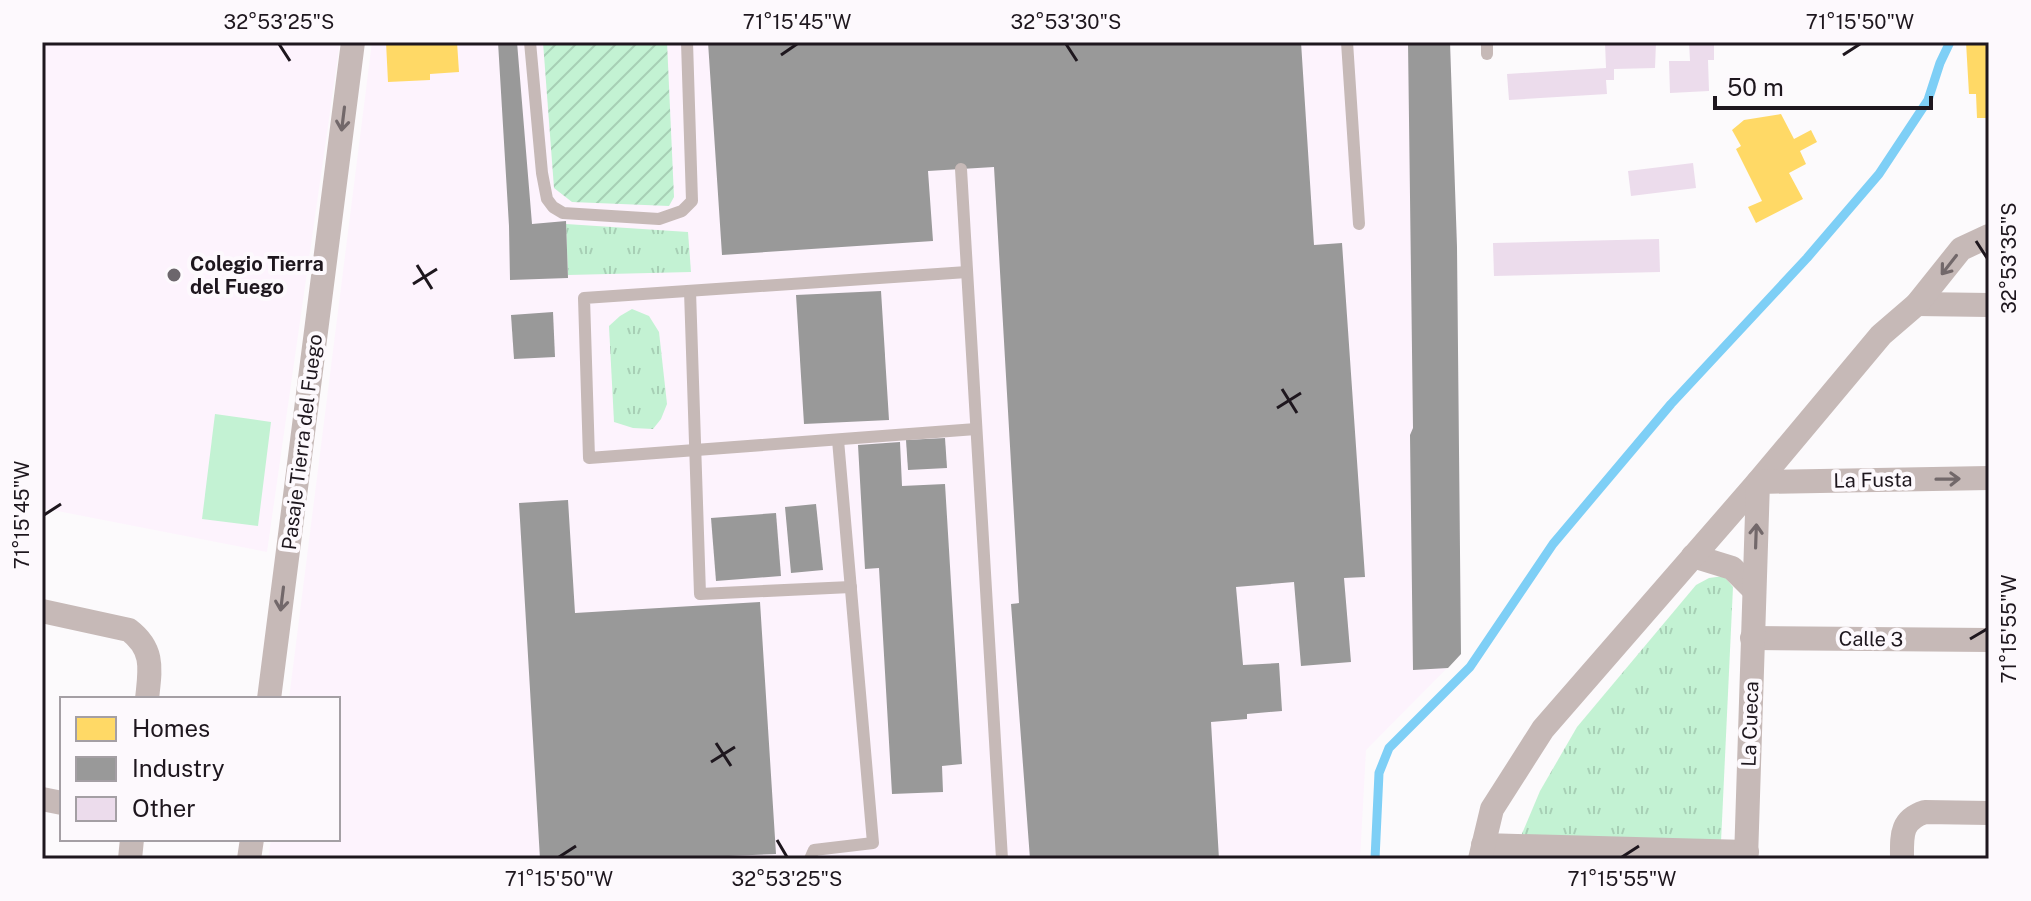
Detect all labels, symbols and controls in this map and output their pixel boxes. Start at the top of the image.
text: 32°53'25"S [224,10,334,34]
text: 71°15'45"W [743,10,851,34]
text: 32°53'30"S [1011,10,1121,34]
text: 71°15'50"W [1806,10,1914,34]
scale bar [1715,60,1931,110]
text: 50 m [1727,73,1784,101]
one-way arrow [336,105,351,132]
text: 32°53'35"S [1997,202,2021,314]
place label: Colegio Tierra del Fuego [190,252,324,299]
one-way arrow [1940,254,1958,275]
marker: Colegio Tierra del Fuego [165,266,183,284]
street label: Pasaje Tierra del Fuego [277,333,327,551]
text: 71°15'45"W [10,461,34,569]
street label: La Fusta [1833,467,1913,493]
one-way arrow [1934,471,1961,487]
one-way arrow [1748,523,1763,550]
text: 71°15'55"W [1997,575,2021,683]
one-way arrow [274,586,289,612]
street label: Calle 3 [1838,626,1904,652]
street label: La Cueca [1737,681,1763,767]
legend [60,697,340,841]
text: Homes [132,714,210,742]
text: Industry [132,754,225,782]
text: Other [132,794,196,822]
text: 71°15'50"W [505,867,613,891]
text: 32°53'25"S [732,867,842,891]
text: 71°15'55"W [1568,867,1676,891]

